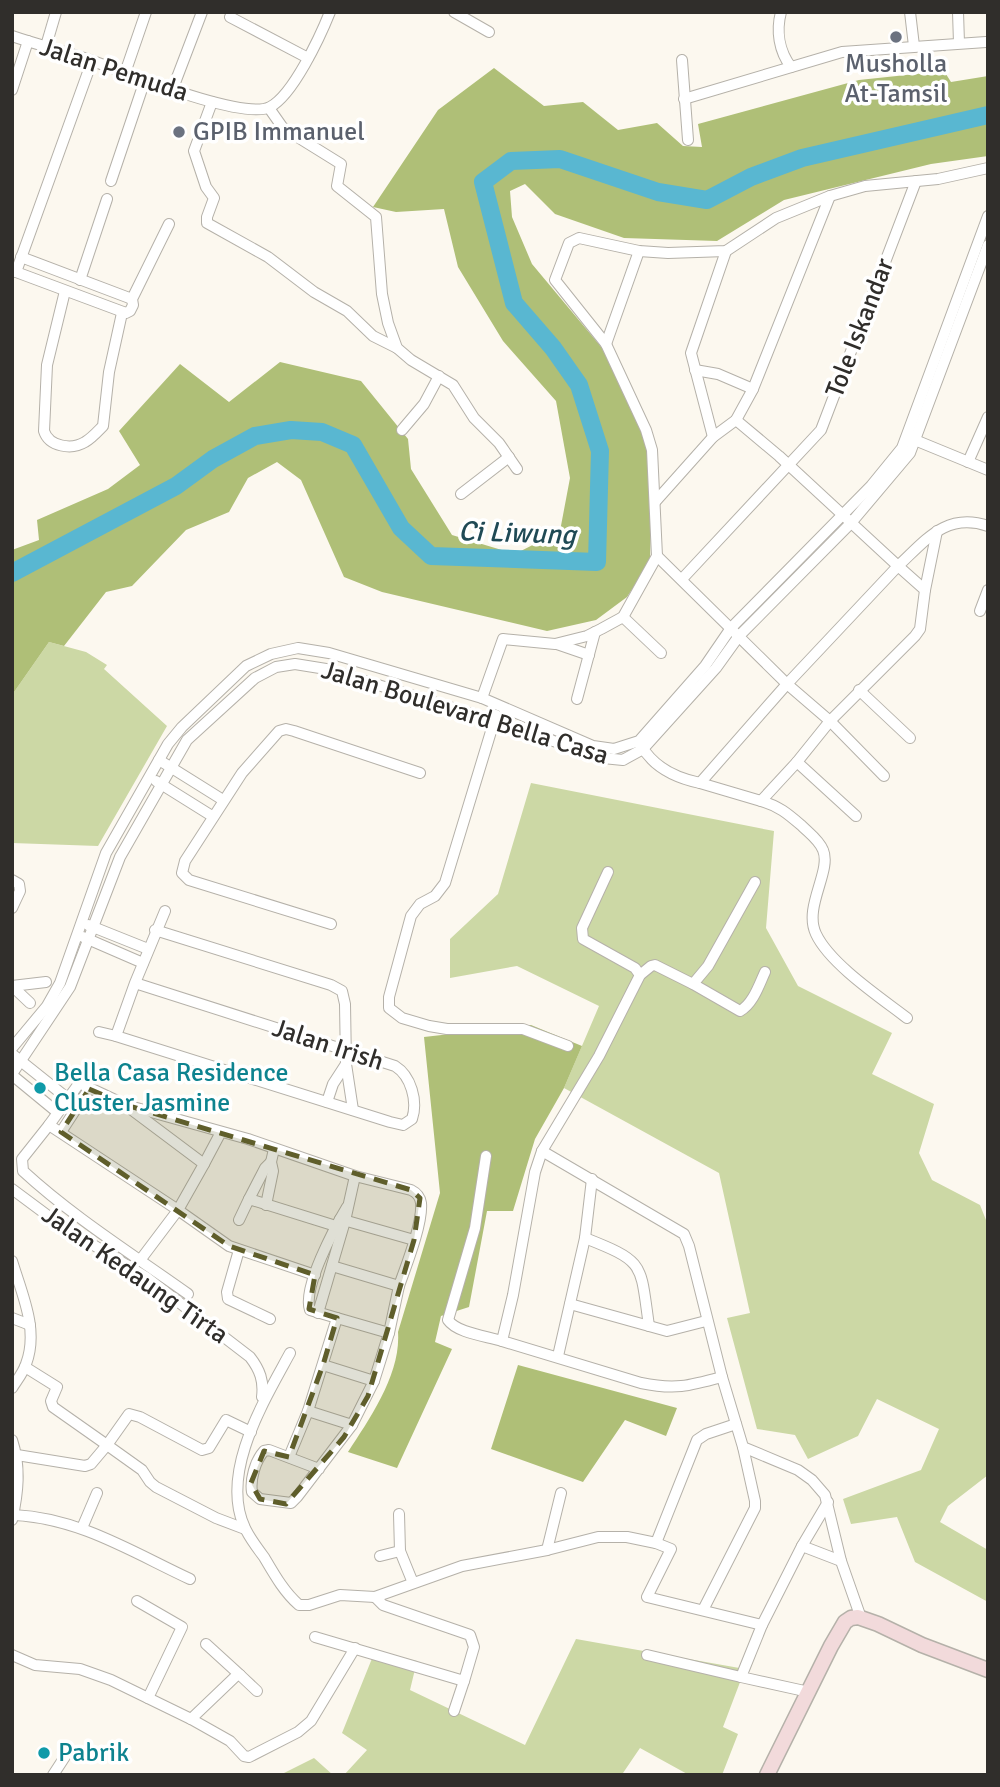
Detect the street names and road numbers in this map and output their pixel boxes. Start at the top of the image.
street label: Jalan Pemuda [36,31,192,109]
street label: Tole Iskandar [819,254,901,402]
street label: Jalan Boulevard Bella Casa [318,654,612,772]
street label: Jalan Irish [268,1012,388,1078]
street label: Jalan Kedaung Tirta [36,1199,234,1351]

